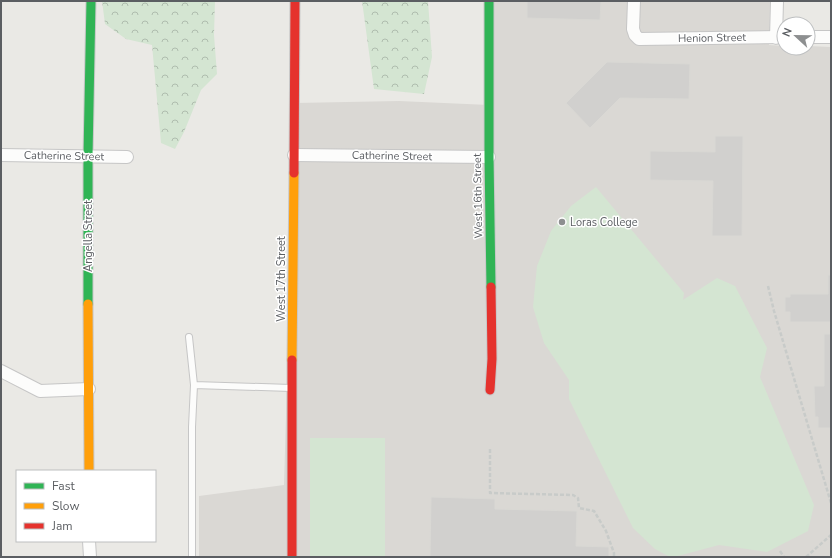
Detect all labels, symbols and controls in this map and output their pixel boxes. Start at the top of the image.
north arrow [776,16,816,56]
text: N [779,26,796,39]
street label: Henion Street [678,30,746,46]
street label: Catherine Street [24,148,104,164]
street label: Catherine Street [352,148,432,164]
street label: West 16th Street [470,153,486,239]
street label: Angella Street [81,200,96,272]
place label: Loras College [570,215,638,230]
marker: Loras College [557,217,567,227]
street label: West 17th Street [274,236,289,322]
legend [16,470,156,542]
text: Fast [52,478,75,494]
text: Slow [52,498,80,514]
text: Jam [51,518,73,534]

